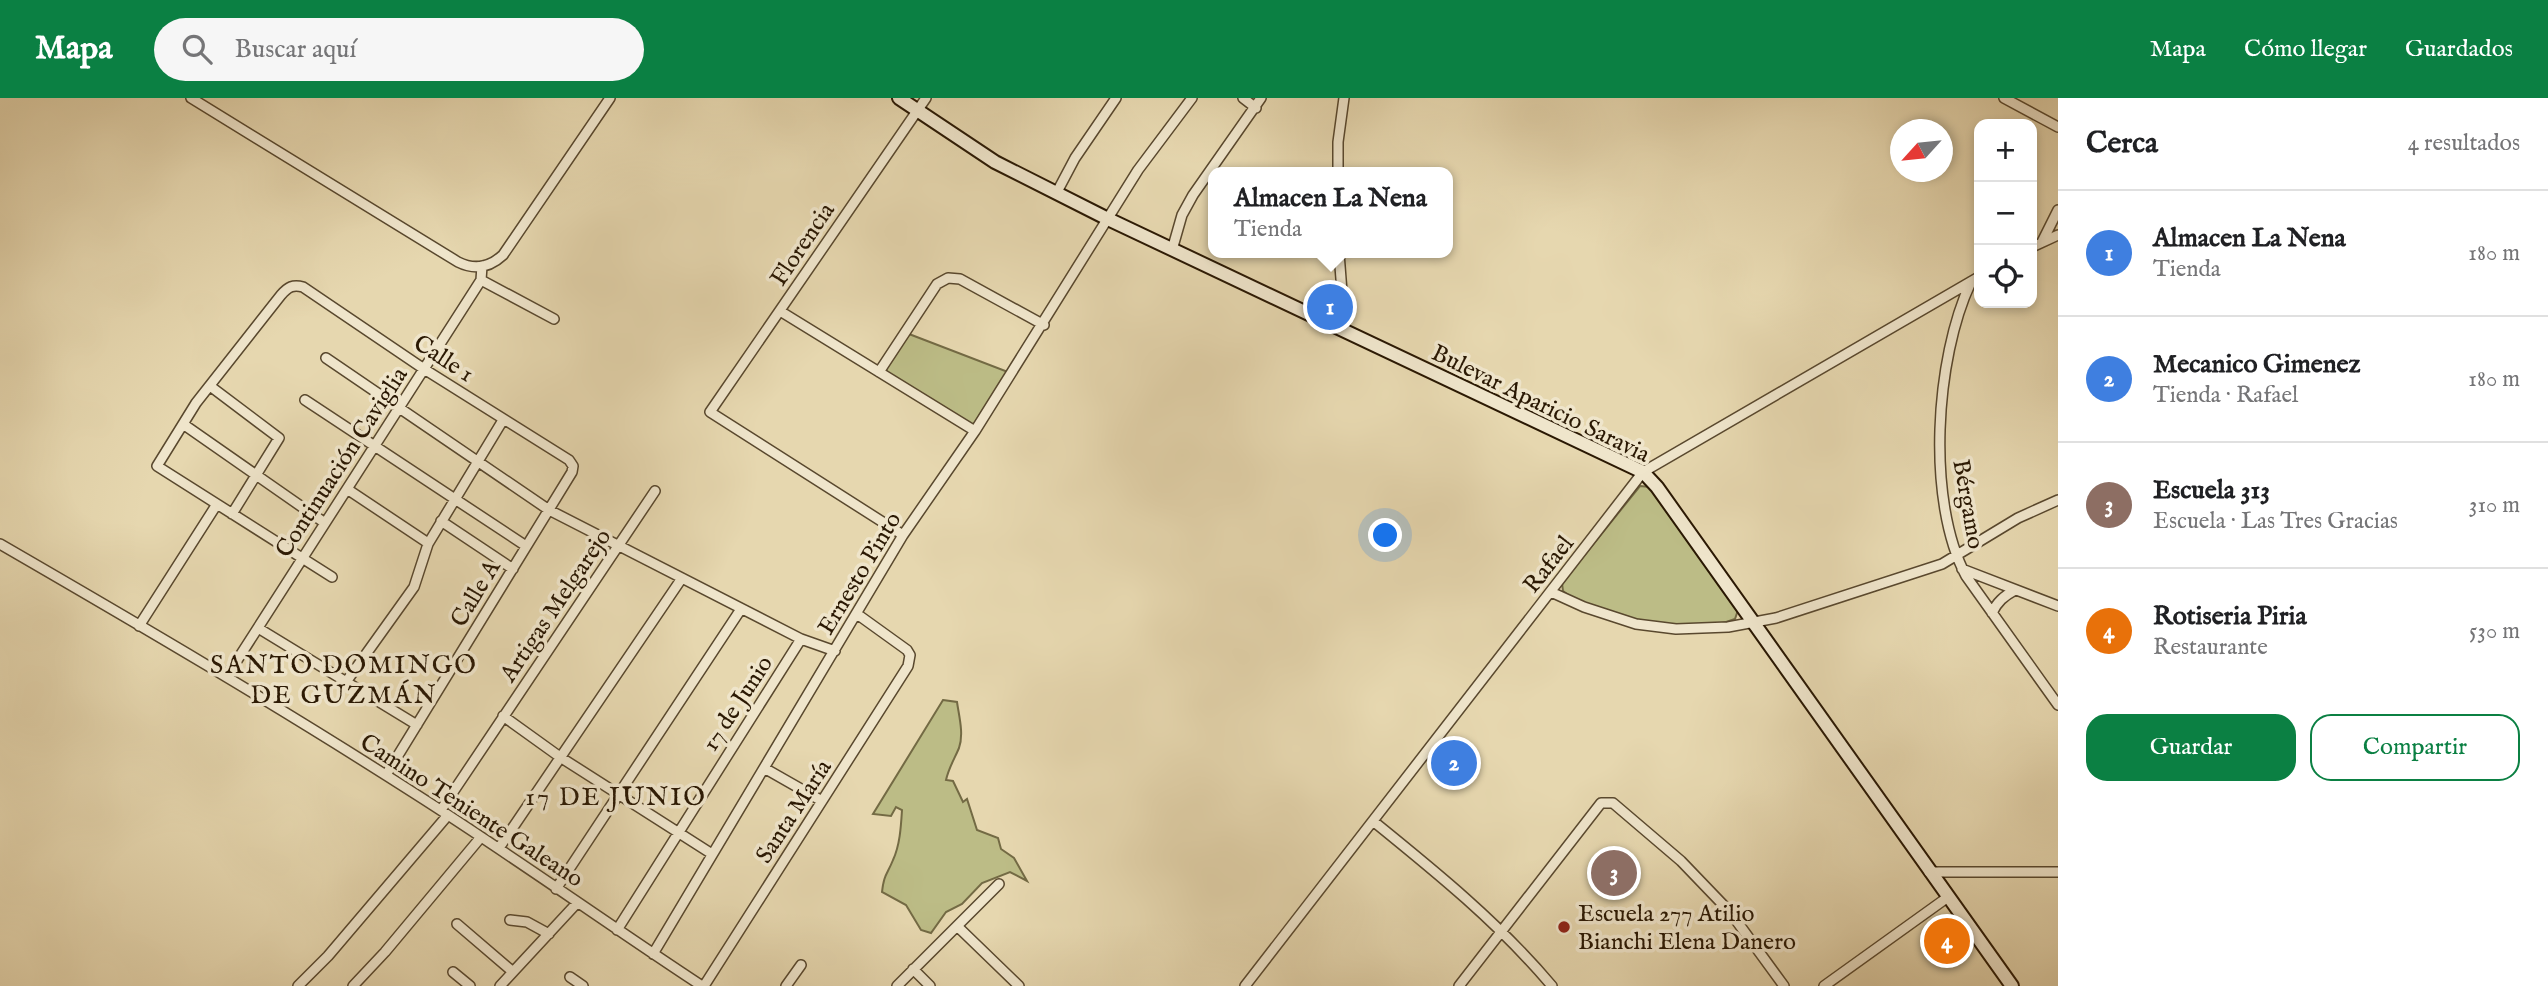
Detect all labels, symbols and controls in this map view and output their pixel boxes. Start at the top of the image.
search box [154,18,644,81]
text: Mapa [35,28,112,70]
icon: search [178,30,216,68]
text: Buscar aquí [234,33,356,66]
text: Mapa [2150,34,2206,65]
text: Cómo llegar [2244,34,2367,65]
text: Guardados [2405,34,2513,65]
north arrow [1890,119,1953,182]
map controls [1974,119,2037,308]
button: + [1974,119,2037,182]
text: Cerca [2086,125,2158,163]
text: 4 resultados [2408,129,2520,158]
popup [1208,167,1453,258]
text: Almacen La Nena [1234,182,1427,215]
button: − [1974,182,2037,245]
street label: Florencia [764,197,843,293]
text: Tienda [1234,215,1302,244]
text: Almacen La Nena [2153,222,2346,255]
text: 1 [2105,239,2113,268]
text: 180 m [2468,239,2520,268]
button: locate [1974,245,2037,308]
text: Tienda [2153,255,2221,284]
pin: 1 [1307,281,1353,333]
street label: Calle 1 [407,328,479,390]
street label: Bulevar Aparicio Saravia [1426,338,1655,471]
text: Mecanico Gimenez [2153,348,2360,381]
street label: Continuación Caviglia [269,361,416,564]
text: 2 [2104,365,2114,394]
text: 180 m [2468,365,2520,394]
text: Tienda · Rafael [2153,381,2298,410]
street label: Bérgamo [1944,457,1991,552]
text: Escuela 313 [2153,474,2270,507]
text: 3 [2105,491,2113,520]
text: 310 m [2469,491,2520,520]
street label: Ernesto Pinto [811,507,909,641]
text: Escuela · Las Tres Gracias [2153,507,2398,536]
your location [1368,518,1402,552]
street label: Artigas Melgarejo [493,523,619,689]
street label: Rafael [1517,529,1582,600]
street label: Calle A [444,554,509,633]
text: Rotiseria Piria [2153,600,2307,633]
text: 4 [2103,617,2115,646]
text: 530 m [2469,617,2520,646]
text: Restaurante [2153,633,2268,662]
district label: SANTO DOMINGO DE GUZMÁN [210,649,478,712]
street label: 17 de Junio [696,650,781,758]
button: Guardar [2086,714,2296,781]
button: Compartir [2310,714,2520,781]
street label: Camino Teniente Galeano [354,727,589,895]
pin: 2 [1431,737,1477,789]
street label: Santa María [749,753,840,870]
district label: 17 DE JUNIO [525,781,707,814]
pin: 3 [1591,847,1637,899]
place label: Escuela 277 Atilio Bianchi Elena Danero [1578,899,1796,958]
pin: 4 [1924,915,1970,967]
marker: Escuela 277 Atilio Bianchi Elena Danero [1556,919,1572,935]

